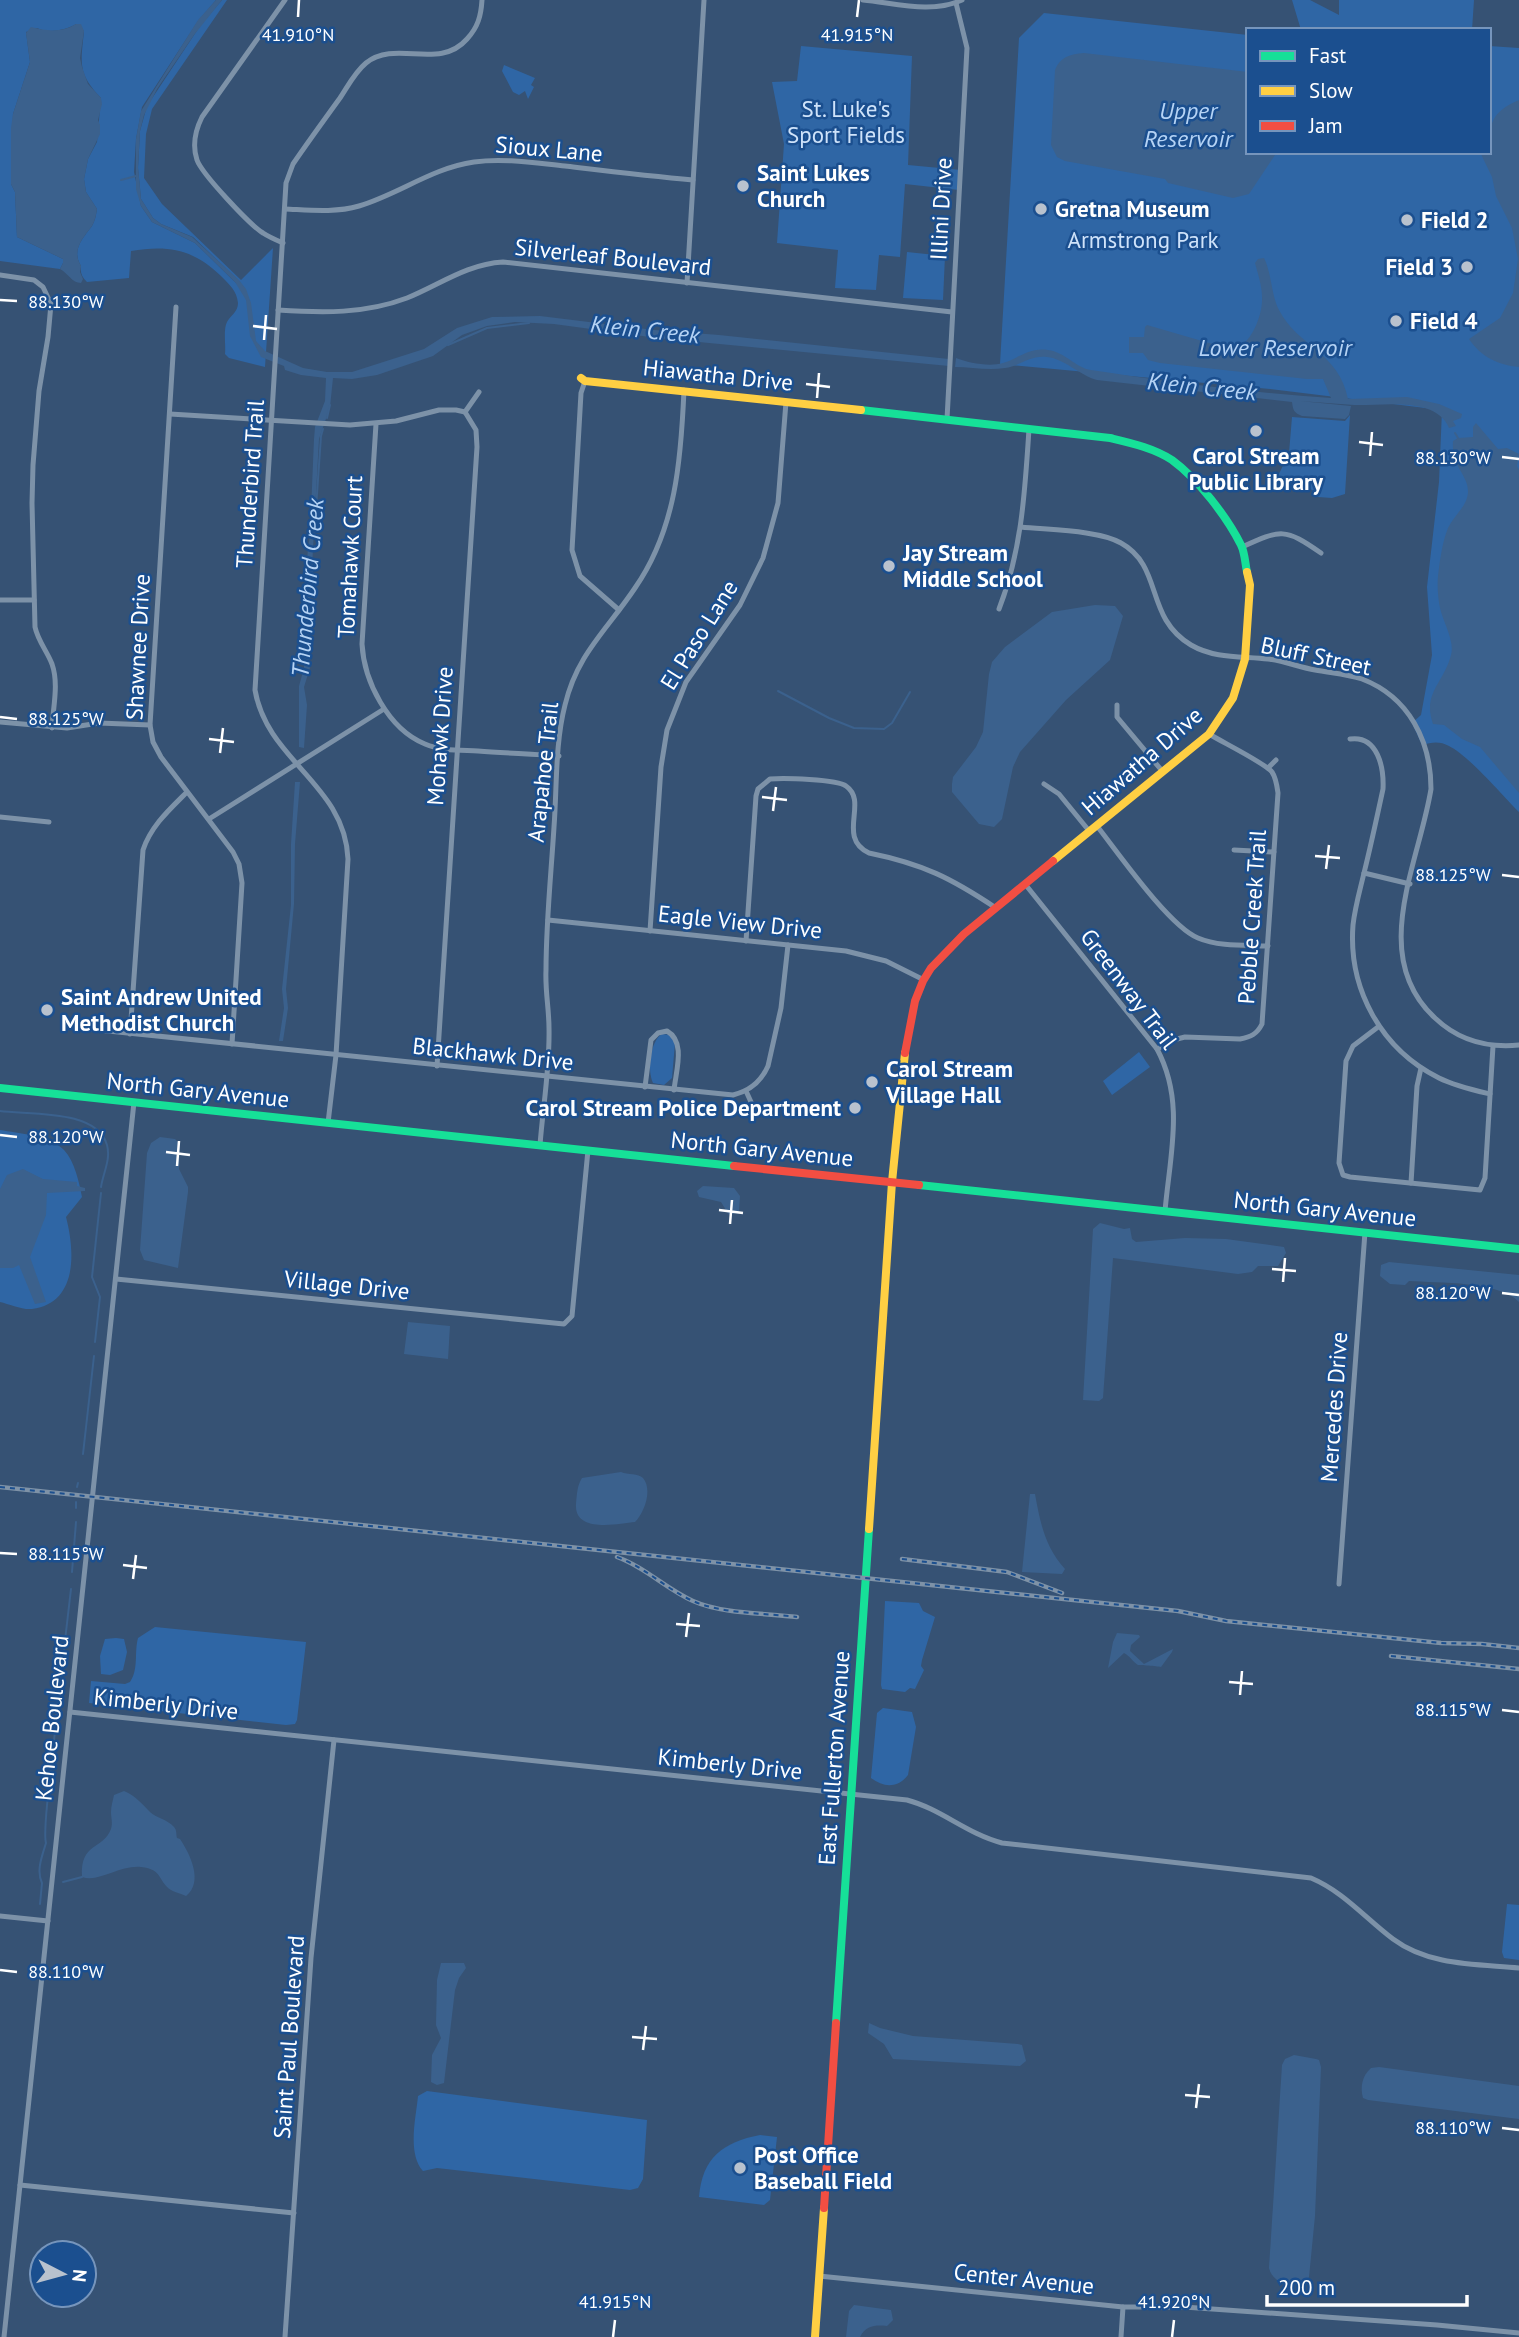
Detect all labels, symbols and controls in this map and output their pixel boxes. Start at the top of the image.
text: 41.910°N [262,23,334,46]
text: 41.915°N [821,23,893,46]
legend [1246,28,1491,154]
text: Fast [1309,42,1346,69]
text: Slow [1309,77,1353,104]
park label: St. Luke's Sport Fields [787,94,905,149]
water label: Upper Reservoir [1144,95,1234,154]
text: Jam [1308,112,1343,139]
street label: Sioux Lane [494,129,604,168]
street label: Illini Drive [923,157,958,261]
place label: Saint Lukes Church [757,158,870,213]
marker: Saint Lukes Church [735,178,751,194]
place label: Gretna Museum [1055,194,1210,223]
marker: Gretna Museum [1033,201,1049,217]
place label: Field 2 [1421,205,1489,234]
marker: Field 2 [1399,212,1415,228]
park label: Armstrong Park [1068,225,1218,254]
street label: Silverleaf Boulevard [513,232,713,281]
place label: Field 3 [1385,252,1453,281]
marker: Field 3 [1459,259,1475,275]
text: 88.130°W [28,290,104,313]
place label: Field 4 [1410,306,1478,335]
water label: Klein Creek [589,308,702,351]
marker: Field 4 [1388,313,1404,329]
water label: Lower Reservoir [1198,332,1354,363]
street label: Hiawatha Drive [642,352,795,397]
water label: Klein Creek [1146,365,1259,408]
street label: Thunderbird Trail [229,398,270,569]
marker: Carol Stream Public Library [1248,423,1264,439]
place label: Carol Stream Public Library [1189,441,1324,496]
text: 88.130°W [1415,446,1491,469]
street label: Tomahawk Court [331,475,368,639]
water label: Thunderbird Creek [284,496,331,679]
place label: Jay Stream Middle School [902,538,1043,593]
marker: Jay Stream Middle School [881,558,897,574]
street label: Shawnee Drive [119,573,156,721]
street label: El Paso Lane [653,575,744,695]
street label: Bluff Street [1258,630,1374,681]
street label: Mohawk Drive [420,665,459,807]
street label: Arapahoe Trail [521,700,564,844]
street label: Hiawatha Drive [1075,700,1208,821]
text: 88.125°W [28,707,104,730]
street label: Pebble Creek Trail [1231,828,1272,1005]
text: 88.125°W [1415,863,1491,886]
street label: Eagle View Drive [657,898,823,945]
street label: Greenway Trail [1075,923,1184,1055]
place label: Saint Andrew United Methodist Church [61,982,262,1037]
marker: Saint Andrew United Methodist Church [39,1002,55,1018]
street label: Blackhawk Drive [411,1031,575,1076]
place label: Carol Stream Village Hall [885,1054,1013,1109]
street label: North Gary Avenue [105,1066,291,1114]
marker: Carol Stream Village Hall [864,1074,880,1090]
place label: Carol Stream Police Department [526,1093,841,1122]
marker: Carol Stream Police Department [847,1100,863,1116]
text: 88.120°W [28,1125,104,1148]
street label: North Gary Avenue [669,1125,855,1173]
street label: North Gary Avenue [1232,1185,1418,1233]
street label: Village Drive [282,1263,411,1305]
text: 88.120°W [1415,1281,1491,1304]
street label: Mercedes Drive [1314,1331,1353,1483]
text: 88.115°W [28,1542,104,1565]
street label: Kehoe Boulevard [28,1634,75,1802]
street label: East Fullerton Avenue [812,1650,855,1866]
street label: Kimberly Drive [92,1681,240,1726]
text: 88.115°W [1415,1698,1491,1721]
street label: Kimberly Drive [656,1741,804,1786]
street label: Saint Paul Boulevard [267,1934,310,2140]
text: 88.110°W [28,1960,104,1983]
text: 88.110°W [1415,2116,1491,2139]
place label: Post Office Baseball Field [754,2140,892,2195]
marker: Post Office Baseball Field [732,2160,748,2176]
north arrow [28,2239,98,2309]
street label: Center Avenue [952,2257,1096,2300]
scale bar [1267,2264,1466,2308]
text: N [67,2268,92,2283]
text: 200 m [1278,2274,1335,2301]
text: 41.915°N [579,2290,651,2313]
text: 41.920°N [1138,2290,1210,2313]

